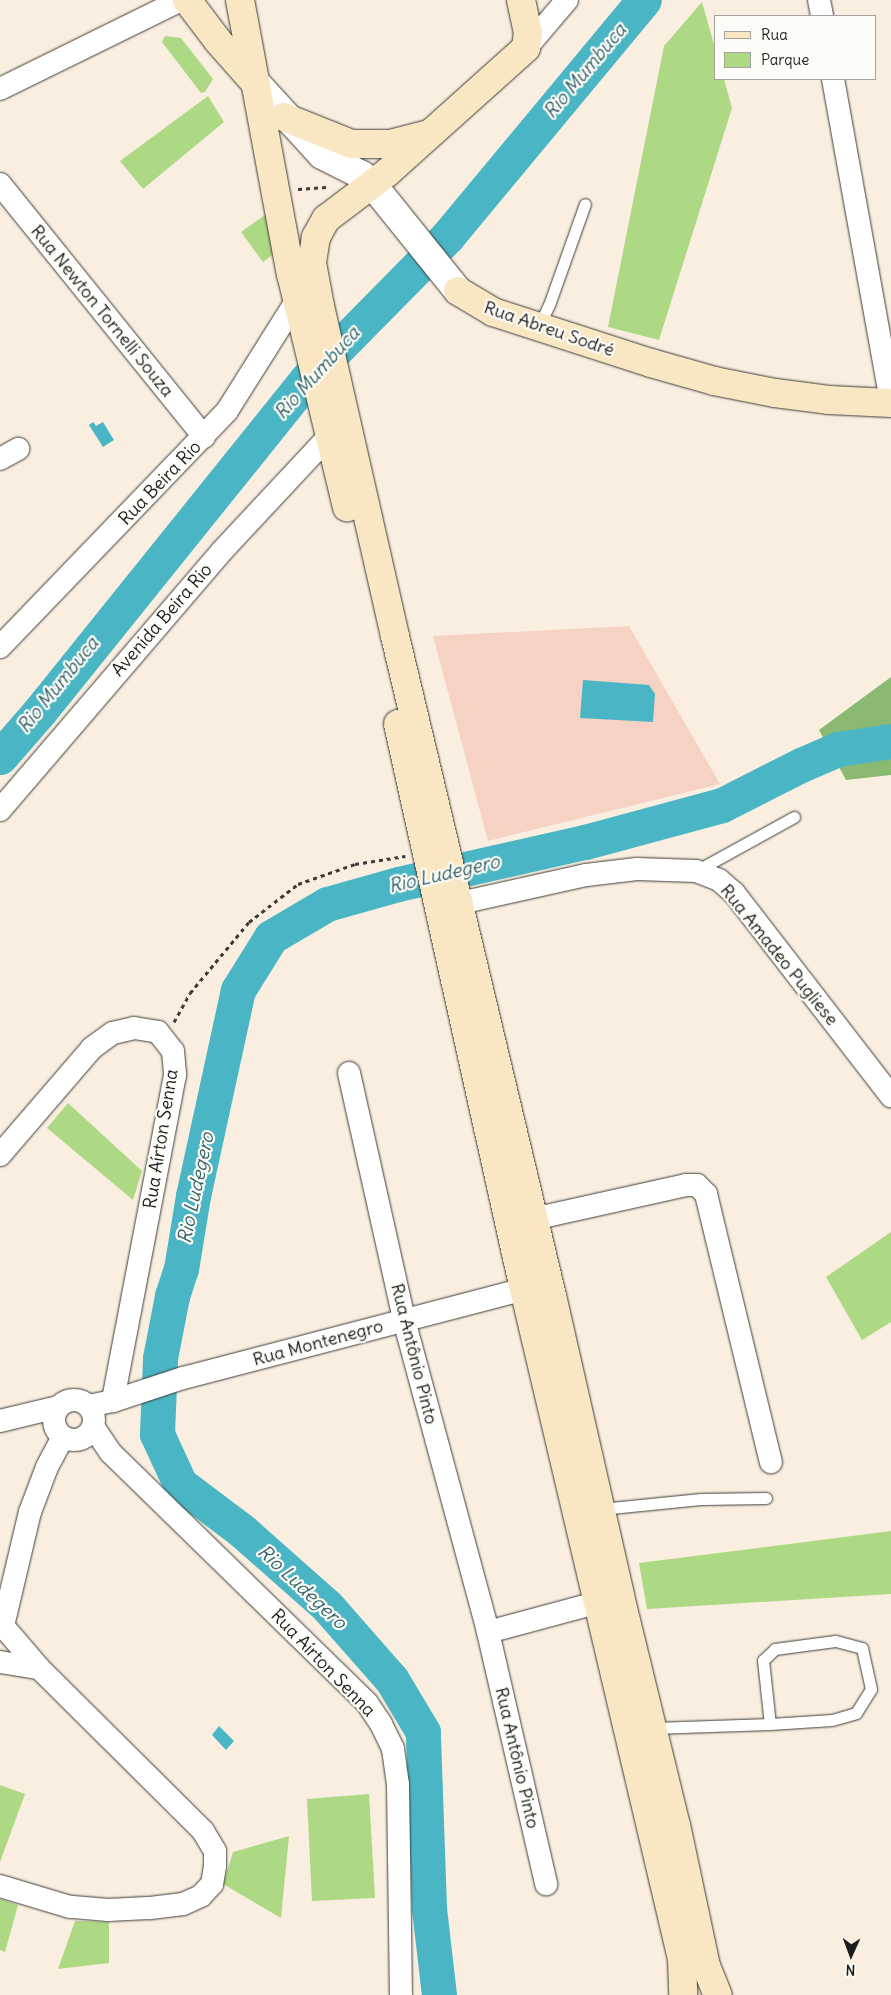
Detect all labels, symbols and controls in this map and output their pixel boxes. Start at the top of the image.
legend [714,15,876,80]
water label: Rio Mumbuca [539,19,631,123]
text: Rua [761,25,788,44]
text: Parque [761,50,809,69]
street label: Rua Newton Tornelli Souza [26,221,178,401]
street label: Rua Abreu Sodré [481,297,617,361]
water label: Rio Mumbuca [270,322,364,424]
street label: Rua Beira Rio [114,436,206,530]
street label: Avenida Beira Rio [107,559,217,681]
water label: Rio Mumbuca [12,633,104,737]
water label: Rio Ludegero [386,850,502,898]
street label: Rua Amadeo Pugliese [715,880,843,1030]
street label: Rua Aírton Senna [139,1068,183,1210]
water label: Rio Ludegero [173,1130,219,1246]
street label: Rua Antônio Pinto [386,1281,442,1427]
street label: Rua Montenegro [250,1315,386,1371]
water label: Rio Ludegero [253,1540,351,1634]
street label: Rua Aírton Senna [266,1605,380,1721]
street label: Rua Antônio Pinto [490,1685,544,1831]
north arrow [826,1930,876,1980]
text: N [845,1961,856,1979]

